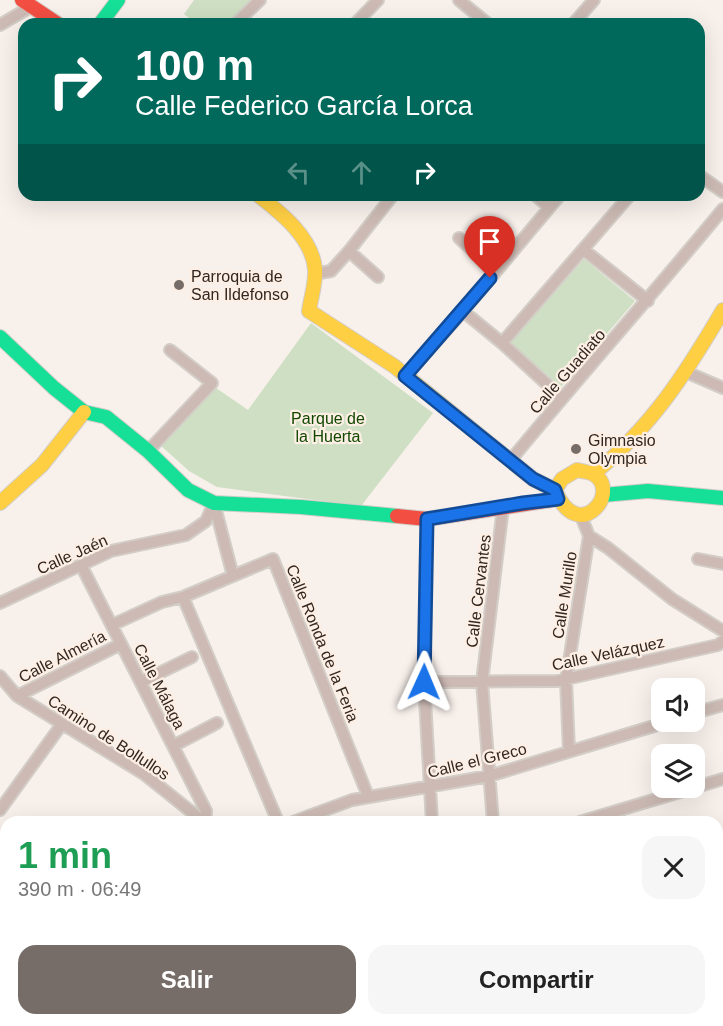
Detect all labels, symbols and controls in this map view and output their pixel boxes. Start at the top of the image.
icon: right [36,42,114,120]
text: 100 m [135,42,254,89]
text: Calle Federico García Lorca [135,91,473,121]
icon: left [282,156,315,189]
icon: ahead [345,156,378,189]
icon: right [408,156,441,189]
pin [464,216,515,278]
icon: arrive [473,225,506,258]
place label: Parroquia de San Ildefonso [191,268,289,303]
marker: Parroquia de San Ildefonso [172,278,186,292]
street label: Calle Guadiato [526,326,609,417]
park label: Parque de la Huerta [291,410,365,445]
place label: Gimnasio Olympia [588,432,656,467]
marker: Gimnasio Olympia [569,442,583,456]
street label: Calle Jaén [34,531,110,578]
street label: Calle Cervantes [463,534,494,649]
street label: Calle Murillo [549,550,580,640]
street label: Calle Ronda de la Feria [283,562,362,724]
street label: Calle Almería [16,627,109,686]
street label: Calle Velázquez [550,633,666,674]
street label: Calle Málaga [131,641,188,732]
position arrow [392,650,456,714]
map controls [651,678,705,798]
button: sound [651,678,705,732]
street label: Camino de Bollullos [45,692,173,783]
street label: Calle el Greco [426,740,528,781]
button: layers [651,744,705,798]
text: 1 min [18,835,112,876]
button: close [642,836,705,899]
text: 390 m · 06:49 [18,878,141,900]
button: Salir [18,945,356,1014]
button: Compartir [368,945,705,1014]

